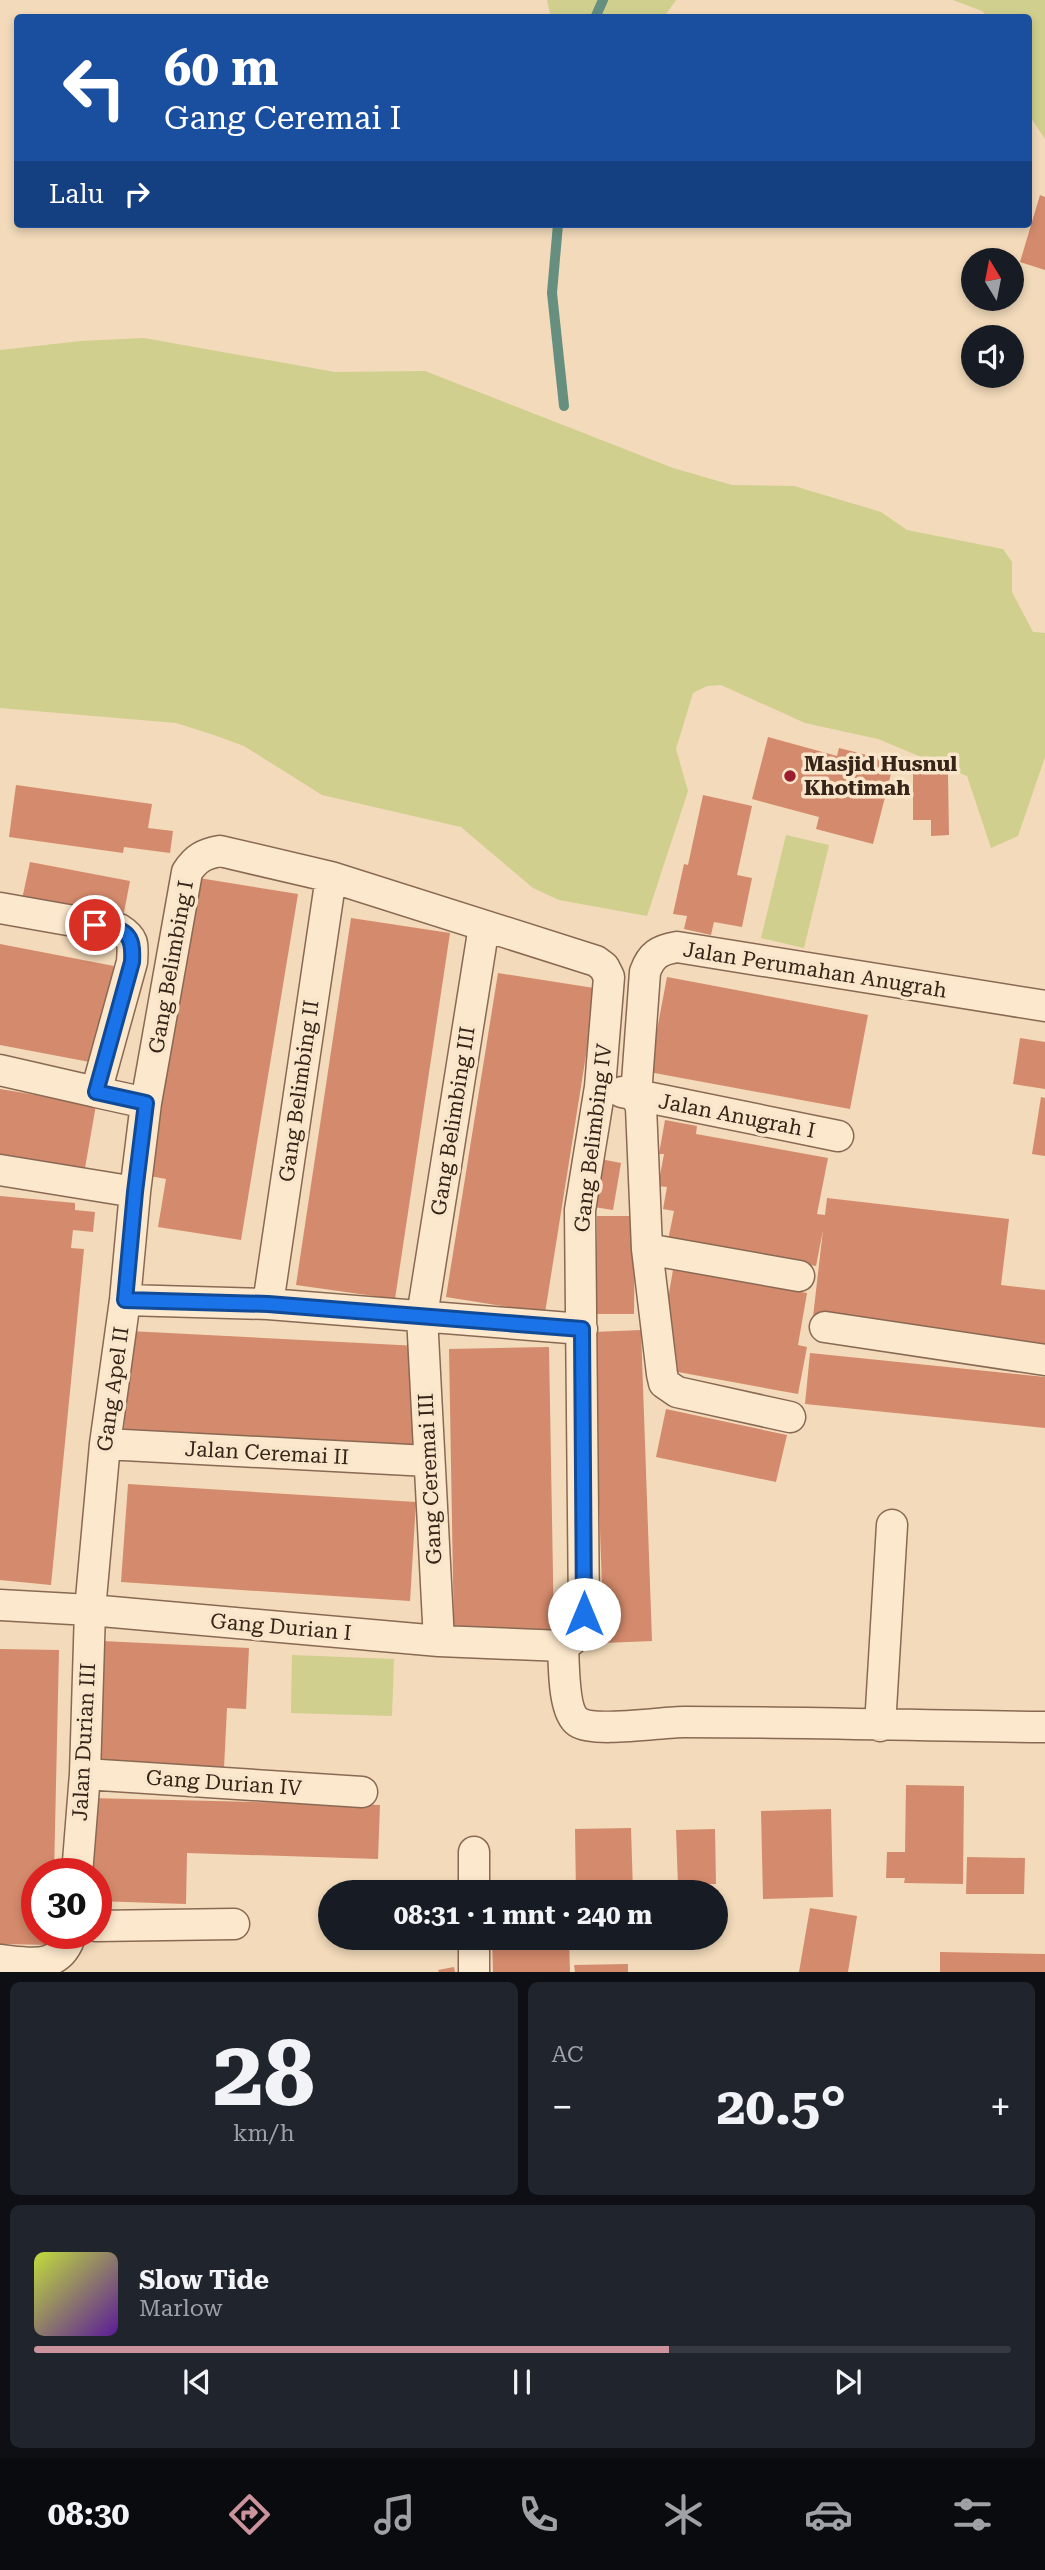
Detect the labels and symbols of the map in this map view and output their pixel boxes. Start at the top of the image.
north arrow [961,248,1024,312]
place label: Masjid Husnul Khotimah [804,752,957,800]
marker: Masjid Husnul Khotimah [782,768,798,784]
street label: Gang Belimbing I [144,879,198,1055]
pin [65,895,125,955]
street label: Jalan Perumahan Anugrah [682,937,949,1003]
street label: Gang Belimbing II [274,999,324,1183]
street label: Gang Belimbing III [426,1025,480,1217]
street label: Gang Belimbing IV [570,1042,617,1234]
street label: Jalan Anugrah I [657,1089,817,1143]
street label: Gang Apel II [92,1325,134,1453]
street label: Gang Ceremai III [414,1393,446,1565]
street label: Jalan Ceremai II [184,1437,350,1469]
position arrow [547,1577,621,1651]
street label: Gang Durian I [209,1609,353,1645]
street label: Jalan Durian III [68,1662,100,1822]
street label: Gang Durian IV [145,1766,303,1800]
speed limit sign: 30 [21,1858,112,1949]

